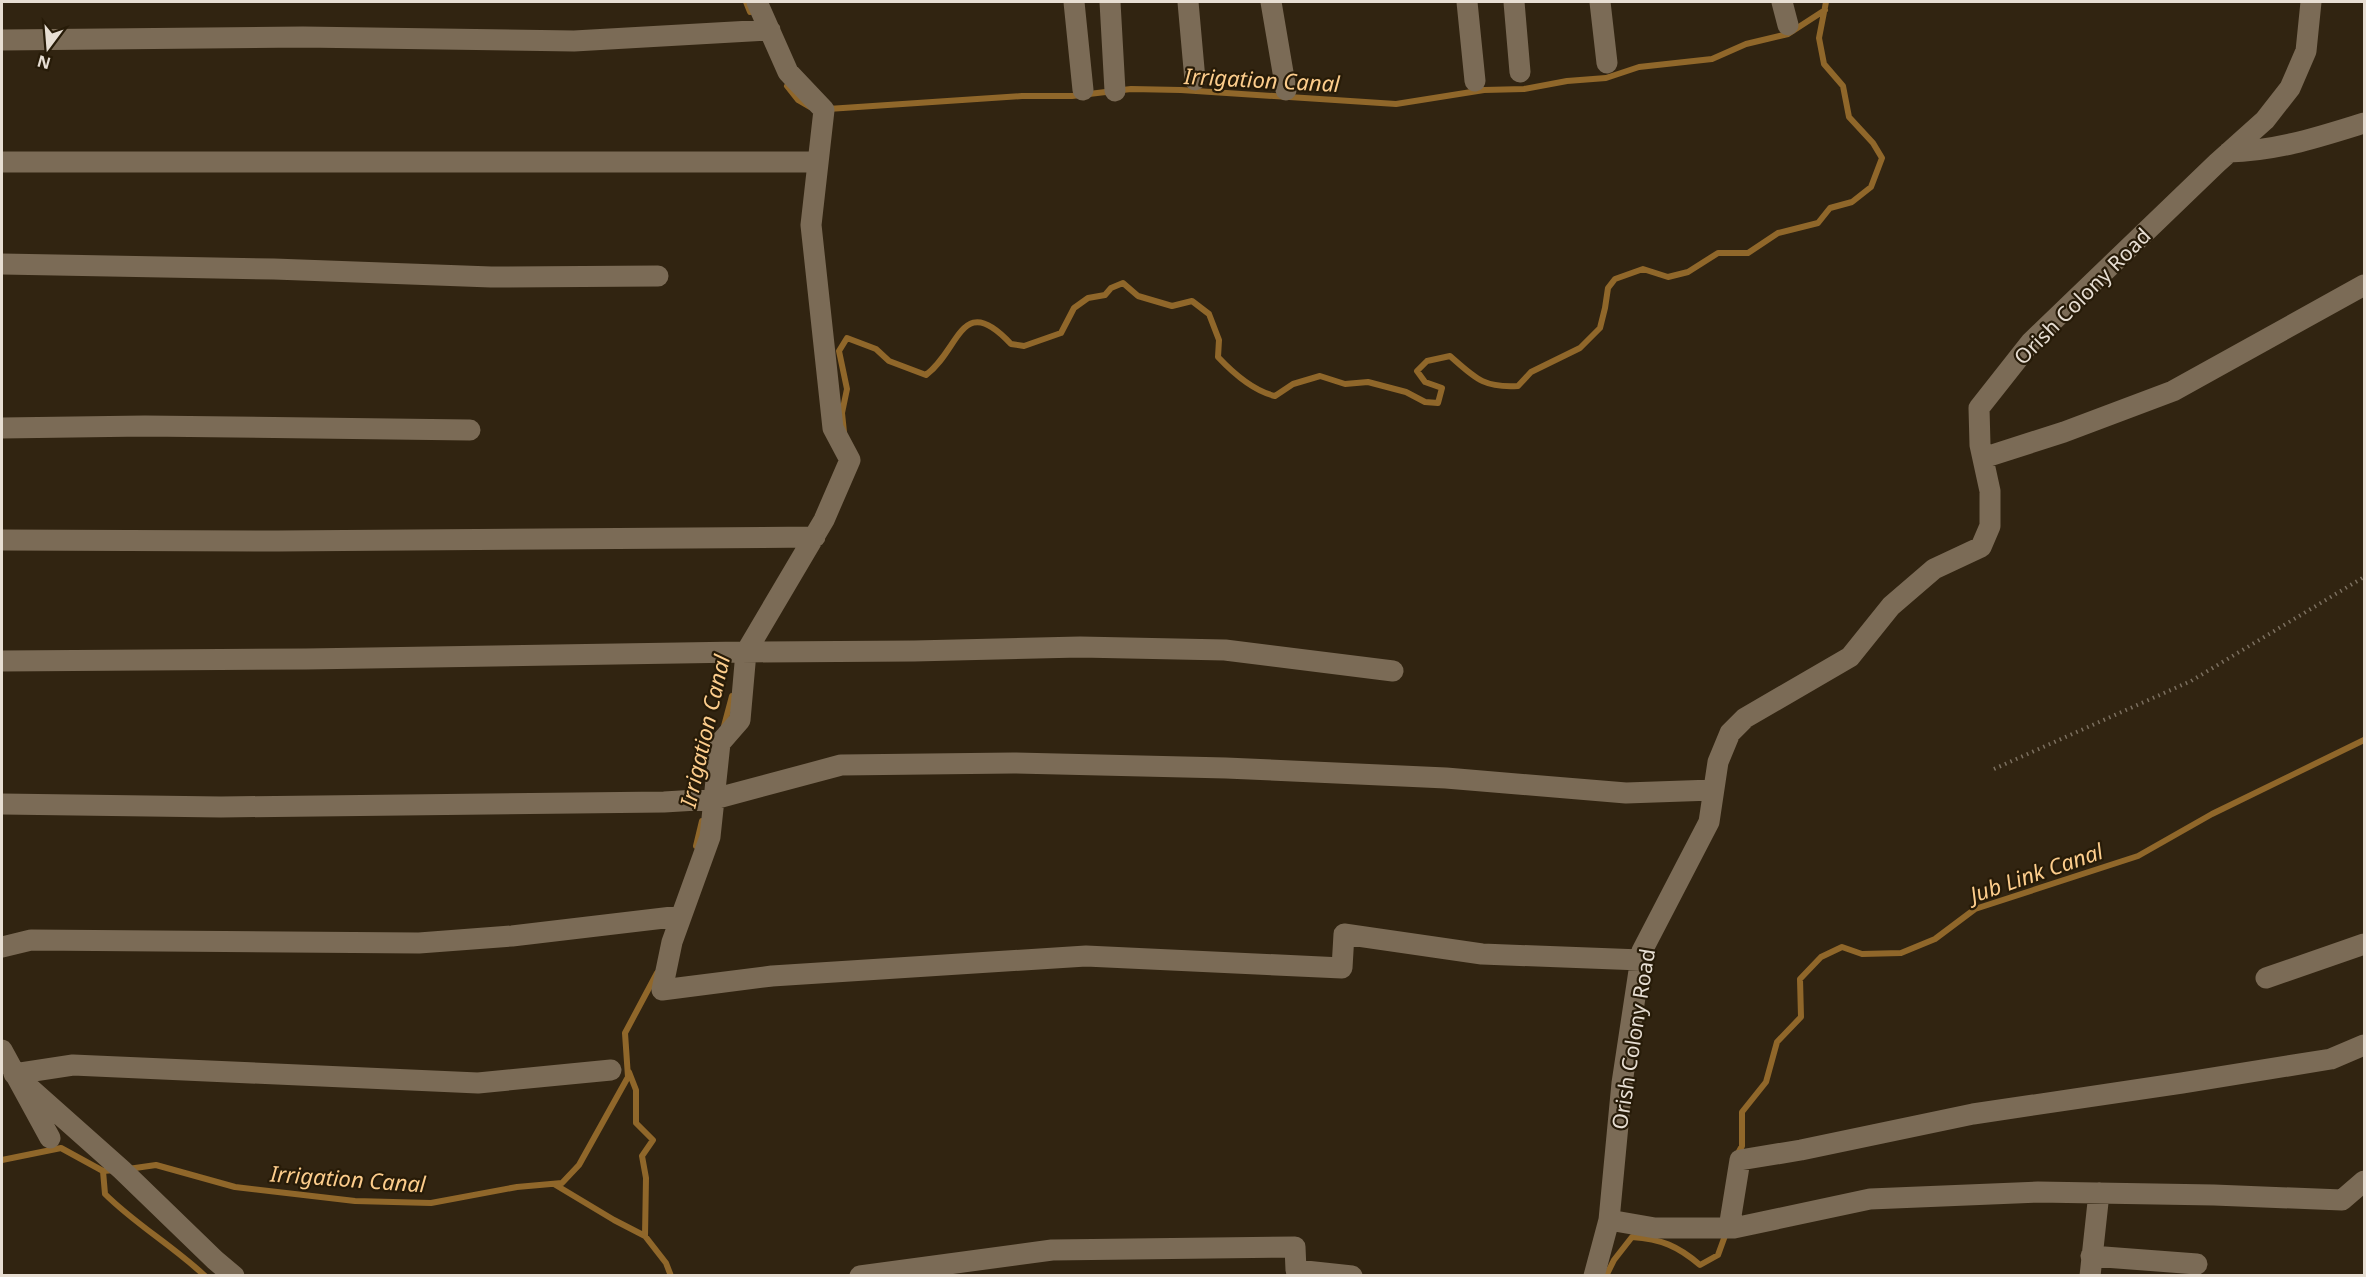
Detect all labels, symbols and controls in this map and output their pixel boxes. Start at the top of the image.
north arrow [18,18,78,78]
text: N [35,50,53,75]
water label: Irrigation Canal [1182,60,1342,98]
street label: Orish Colony Road [2008,222,2156,370]
water label: Irrigation Canal [672,650,736,811]
water label: Jub Link Canal [1962,835,2108,910]
street label: Orish Colony Road [1605,947,1661,1131]
water label: Irrigation Canal [268,1158,428,1198]

